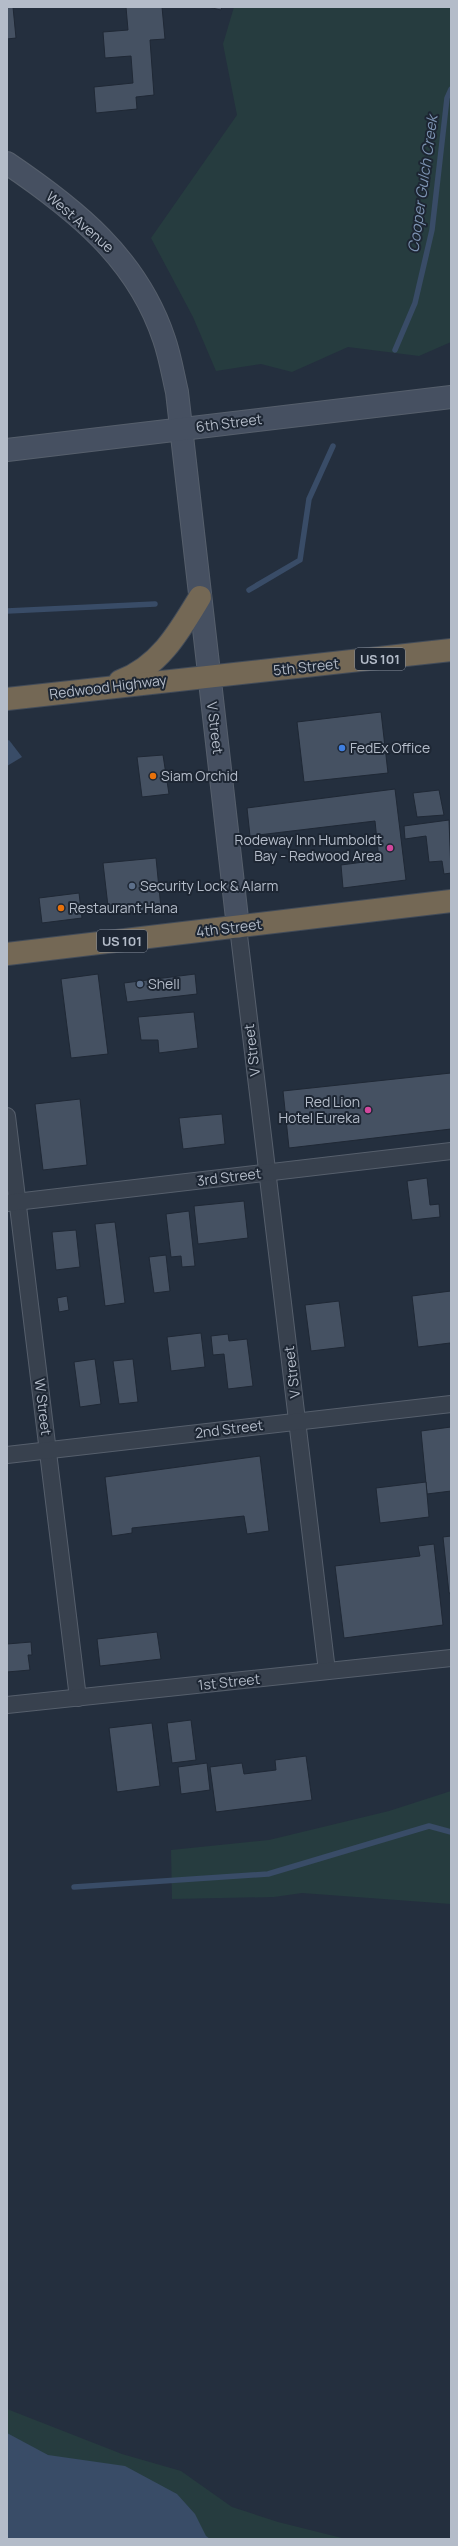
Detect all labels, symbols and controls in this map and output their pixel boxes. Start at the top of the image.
water label: Cooper Gulch Creek [402,111,443,254]
street label: West Avenue [42,187,118,256]
street label: 6th Street [195,409,264,436]
road number: US 101 [355,648,405,670]
street label: 5th Street [272,654,340,679]
street label: Redwood Highway [48,670,168,703]
street label: V Street [203,701,228,755]
place label: FedEx Office [350,738,430,757]
marker: FedEx Office [337,743,347,753]
place label: Siam Orchid [161,766,238,785]
marker: Siam Orchid [148,771,158,781]
place label: Rodeway Inn Humboldt Bay - Redwood Area [235,830,382,865]
marker: Rodeway Inn Humboldt Bay - Redwood Area [385,843,395,853]
place label: Security Lock & Alarm [140,876,279,895]
marker: Security Lock & Alarm [127,881,137,891]
place label: Restaurant Hana [69,898,178,917]
marker: Restaurant Hana [56,903,66,913]
street label: 4th Street [195,914,263,941]
road number: US 101 [97,930,147,952]
place label: Shell [148,974,180,993]
marker: Shell [135,979,145,989]
street label: V Street [239,1023,264,1077]
place label: Red Lion Hotel Eureka [278,1092,360,1127]
marker: Red Lion Hotel Eureka [363,1105,373,1115]
street label: 3rd Street [196,1163,263,1190]
street label: V Street [279,1345,304,1399]
street label: W Street [31,1377,56,1437]
street label: 2nd Street [194,1415,264,1442]
street label: 1st Street [197,1669,261,1694]

